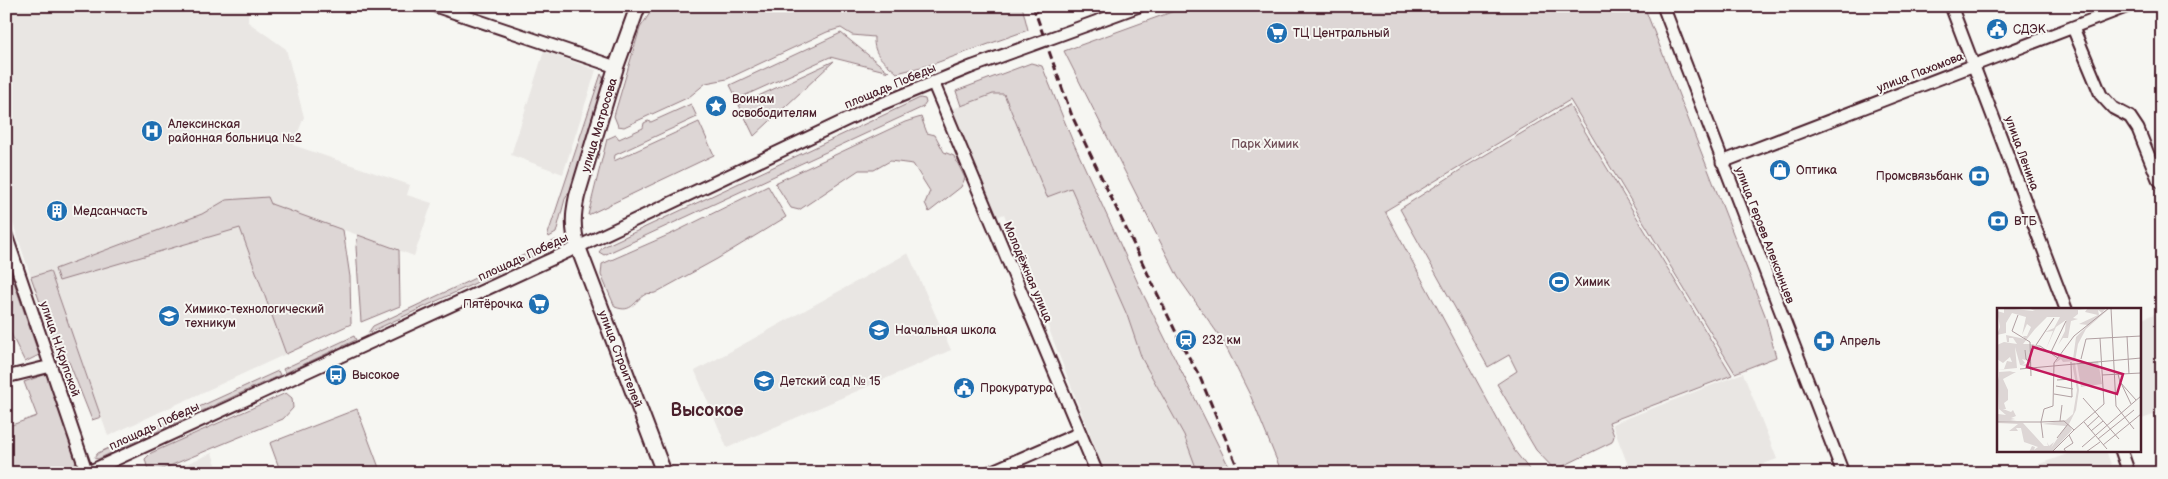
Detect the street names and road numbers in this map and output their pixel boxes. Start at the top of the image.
street label: улица Пахомова [1875,49,1966,96]
street label: площадь Победы [842,60,938,112]
street label: улица Матросова [578,76,621,174]
street label: улица Ленина [2001,114,2042,192]
street label: улица Героев Алексинцев [1731,165,1798,306]
street label: Молодёжная улица [1000,219,1056,325]
street label: площадь Победы [476,230,571,285]
street label: улица Н.Крупской [36,300,83,399]
street label: улица Строителей [595,308,645,410]
street label: площадь Победы [107,399,202,454]

